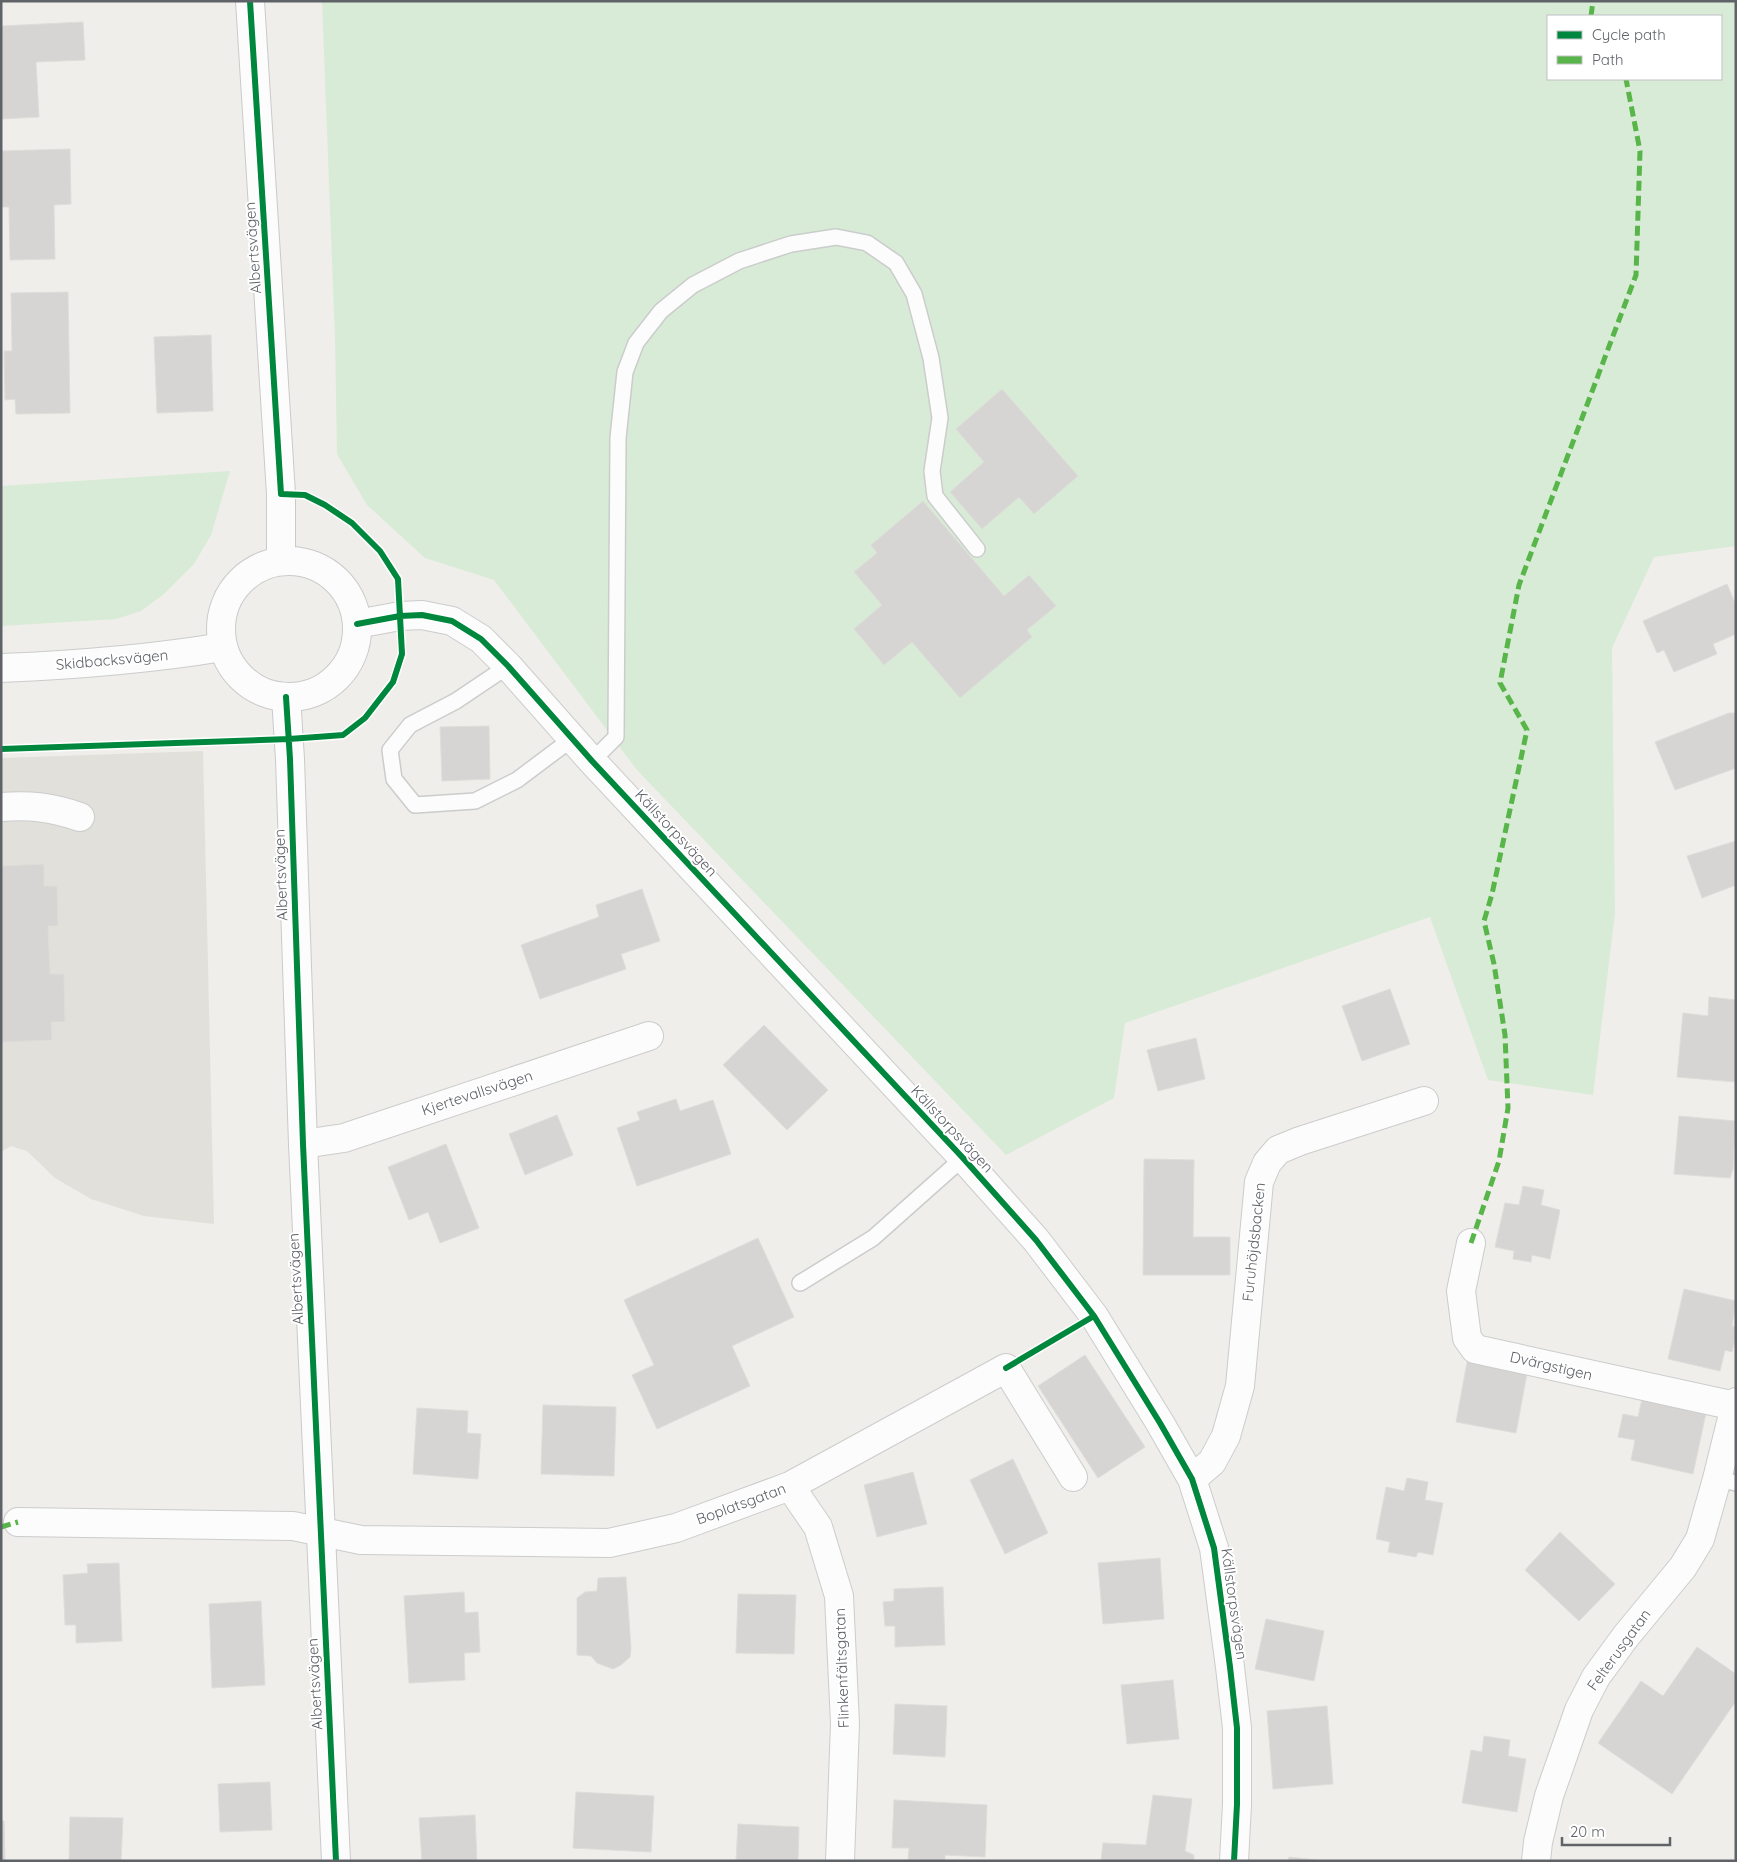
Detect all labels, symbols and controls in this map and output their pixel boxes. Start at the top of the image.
legend [1547,15,1722,80]
text: Cycle path [1592,25,1666,44]
text: Path [1592,50,1624,69]
street label: Albertsvägen [240,201,265,295]
street label: Skidbacksvägen [55,645,169,674]
street label: Källstorpsvägen [631,785,722,880]
street label: Albertsvägen [269,829,292,921]
street label: Kjertevallsvägen [419,1066,535,1119]
street label: Källstorpsvägen [907,1081,998,1176]
street label: Furuhöjdsbacken [1238,1181,1269,1302]
street label: Albertsvägen [284,1233,307,1326]
street label: Dvärgstigen [1508,1347,1594,1384]
street label: Boplatsgatan [693,1479,788,1529]
street label: Källstorpsvägen [1217,1547,1252,1661]
street label: Felterusgatan [1583,1605,1655,1694]
street label: Flinkenfältsgatan [830,1608,853,1728]
street label: Albertsvägen [303,1638,326,1731]
scale bar [1562,1814,1670,1846]
text: 20 m [1570,1822,1605,1841]

